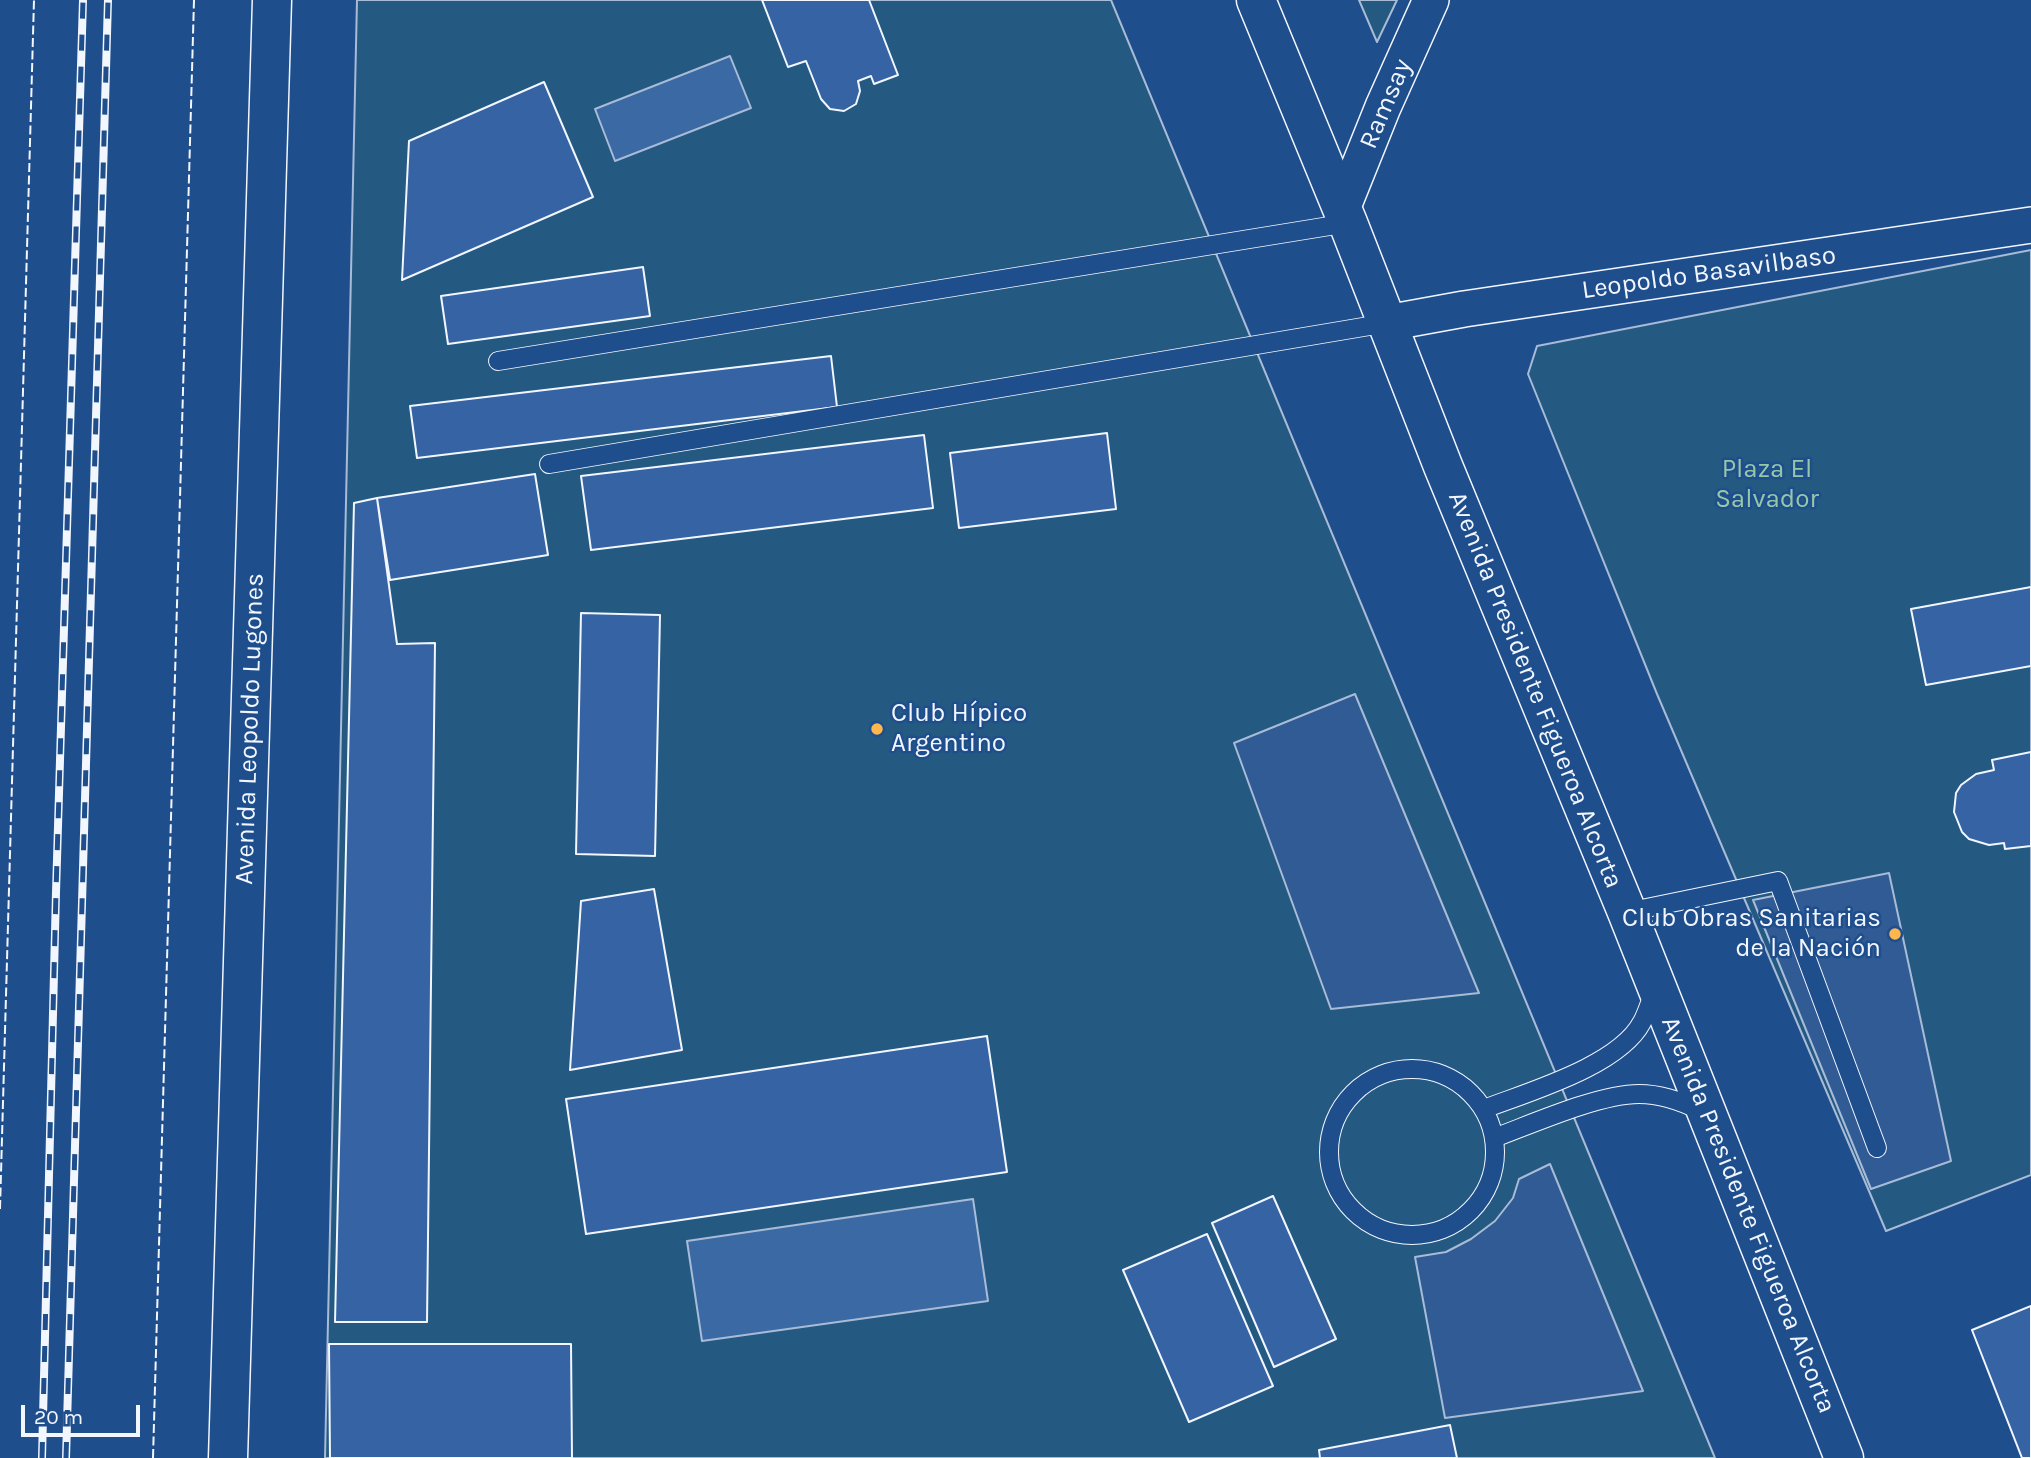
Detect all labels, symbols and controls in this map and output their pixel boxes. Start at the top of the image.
street label: Ramsay [1353,54,1419,154]
street label: Leopoldo Basavilbaso [1580,240,1838,306]
park label: Plaza El Salvador [1715,454,1819,516]
street label: Avenida Presidente Figueroa Alcorta [1441,487,1629,893]
street label: Avenida Leopoldo Lugones [229,573,271,885]
place label: Club Hípico Argentino [891,698,1027,760]
marker: Club Hípico Argentino [869,721,885,737]
place label: Club Obras Sanitarias de la Nación [1622,903,1881,964]
marker: Club Obras Sanitarias de la Nación [1887,926,1903,942]
street label: Avenida Presidente Figueroa Alcorta [1654,1012,1842,1418]
scale bar [24,1392,144,1436]
text: 20 m [34,1405,83,1429]

